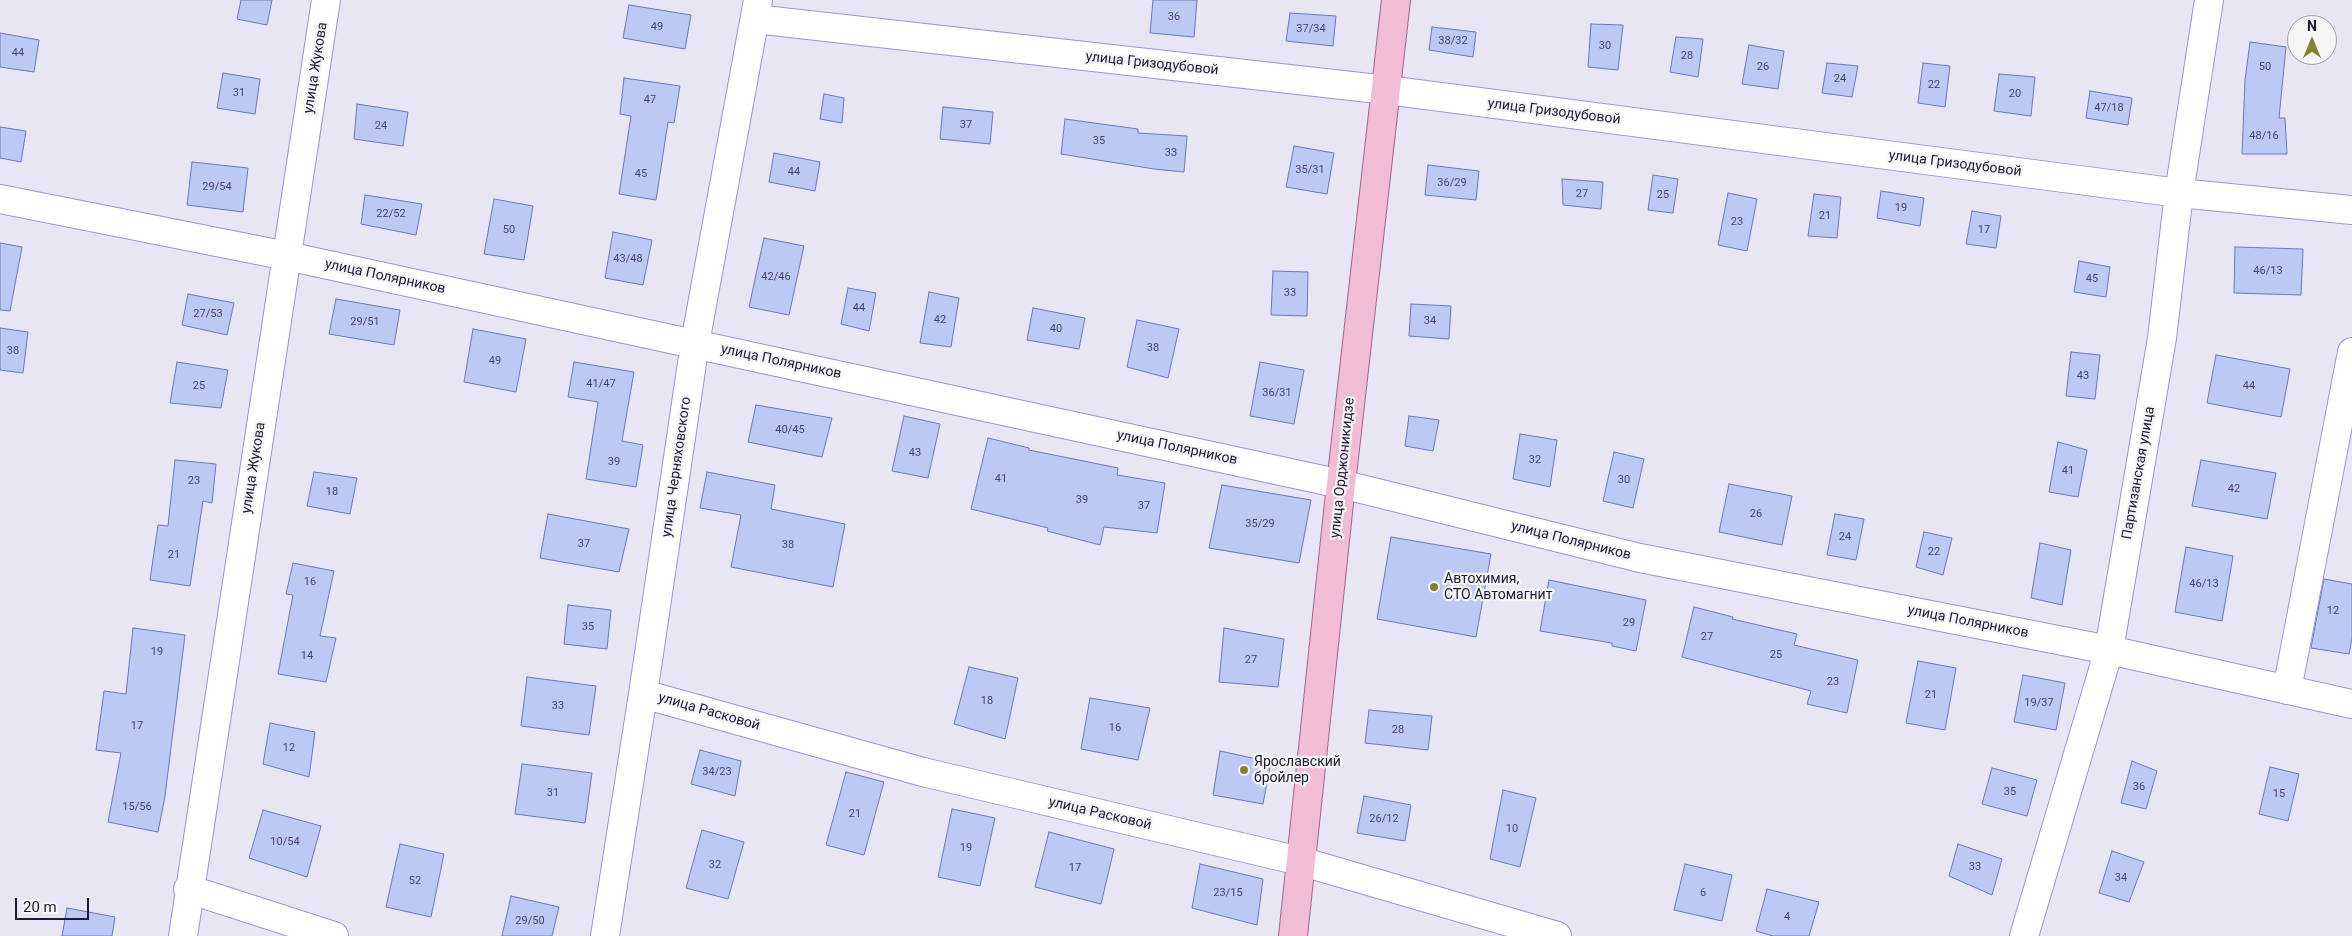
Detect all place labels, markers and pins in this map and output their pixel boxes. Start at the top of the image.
place label: Автохимия, СТО Автомагнит [1444,571,1552,604]
marker: Автохимия, СТО Автомагнит [1428,581,1440,593]
place label: Ярославский бройлер [1254,754,1341,786]
marker: Ярославский бройлер [1238,764,1250,776]

